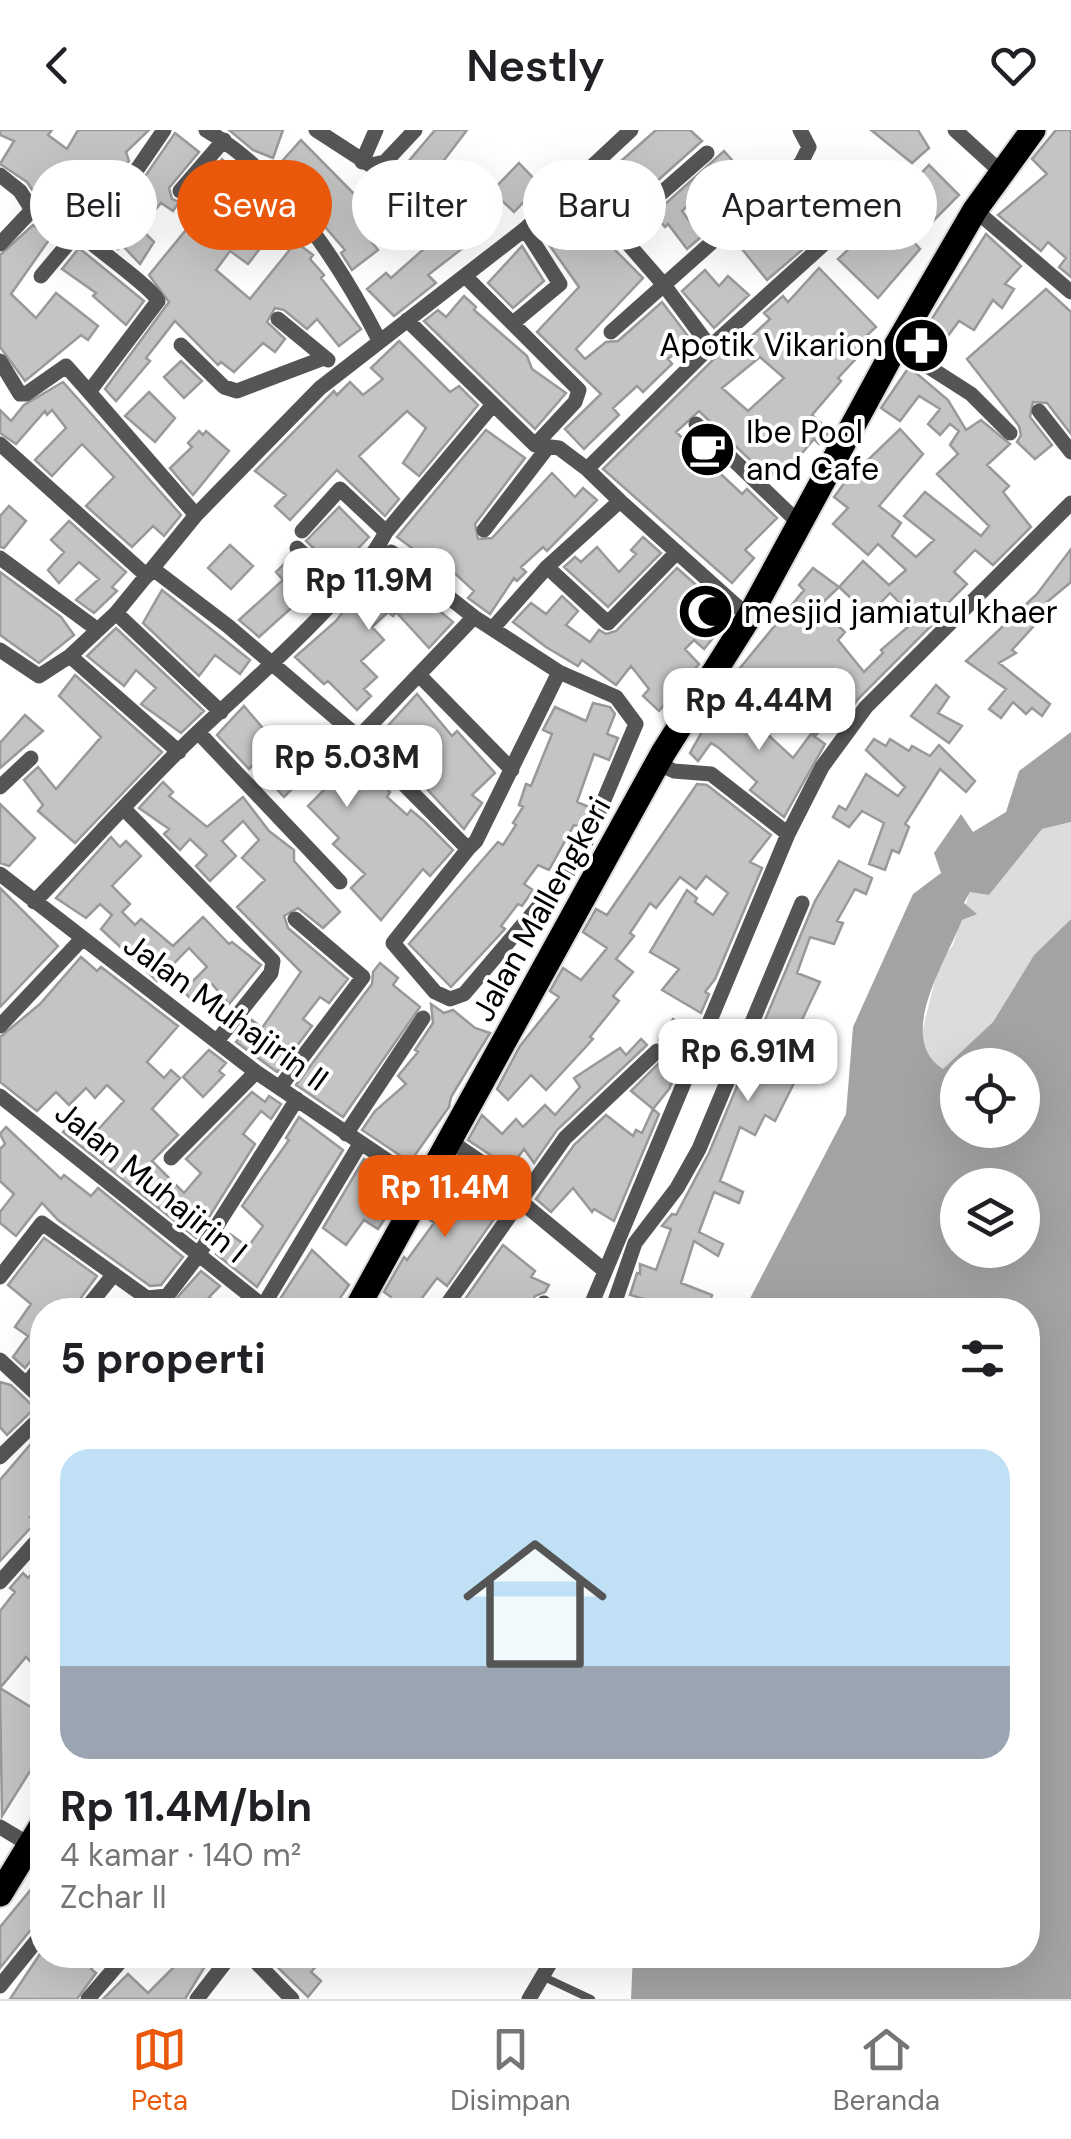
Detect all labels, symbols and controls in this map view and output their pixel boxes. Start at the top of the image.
text: Nestly [466,36,605,95]
icon: back [30,38,85,93]
icon: heart [986,38,1041,93]
chip: Beli [30,160,157,250]
chip: Sewa [177,160,332,250]
chip: Filter [352,160,503,250]
chip: Baru [523,160,666,250]
chip: Apartemen [686,160,937,250]
pharmacy icon: Apotik Vikarion [892,315,952,375]
place label: Apotik Vikarion [659,324,883,366]
place label: Ibe Pool and Cafe [746,411,879,490]
cafe icon: Ibe Pool and Cafe [677,420,737,480]
pin: Rp 11.9M [266,548,472,633]
text: Rp 11.9M [305,559,433,601]
mosque icon: mesjid jamiatul khaer [675,582,735,642]
place label: mesjid jamiatul khaer [744,591,1058,633]
pin: Rp 4.44M [656,668,862,753]
text: Rp 4.44M [685,679,833,721]
pin: Rp 5.03M [244,725,450,810]
text: Rp 5.03M [274,736,420,778]
street label: Jalan Mallengkeri [462,789,620,1029]
street label: Jalan Muhajirin II [115,924,337,1100]
pin: Rp 6.91M [645,1019,851,1104]
text: Rp 6.91M [680,1030,816,1072]
map controls [940,1048,1040,1268]
button: locate [940,1048,1040,1148]
street label: Jalan Muhajirin I [46,1092,256,1272]
pin: Rp 11.4M [342,1155,548,1240]
text: Rp 11.4M [380,1166,510,1208]
button: layers [940,1168,1040,1268]
text: 5 properti [60,1331,266,1386]
icon: filters [955,1331,1010,1386]
icon: home [445,1514,625,1694]
text: Rp 11.4M/bln [60,1779,312,1834]
text: 4 kamar · 140 m² [60,1834,301,1876]
text: Zchar II [60,1876,167,1918]
tab: Peta [131,2022,188,2119]
tab: Disimpan [450,2022,571,2119]
tab: Beranda [833,2022,940,2119]

